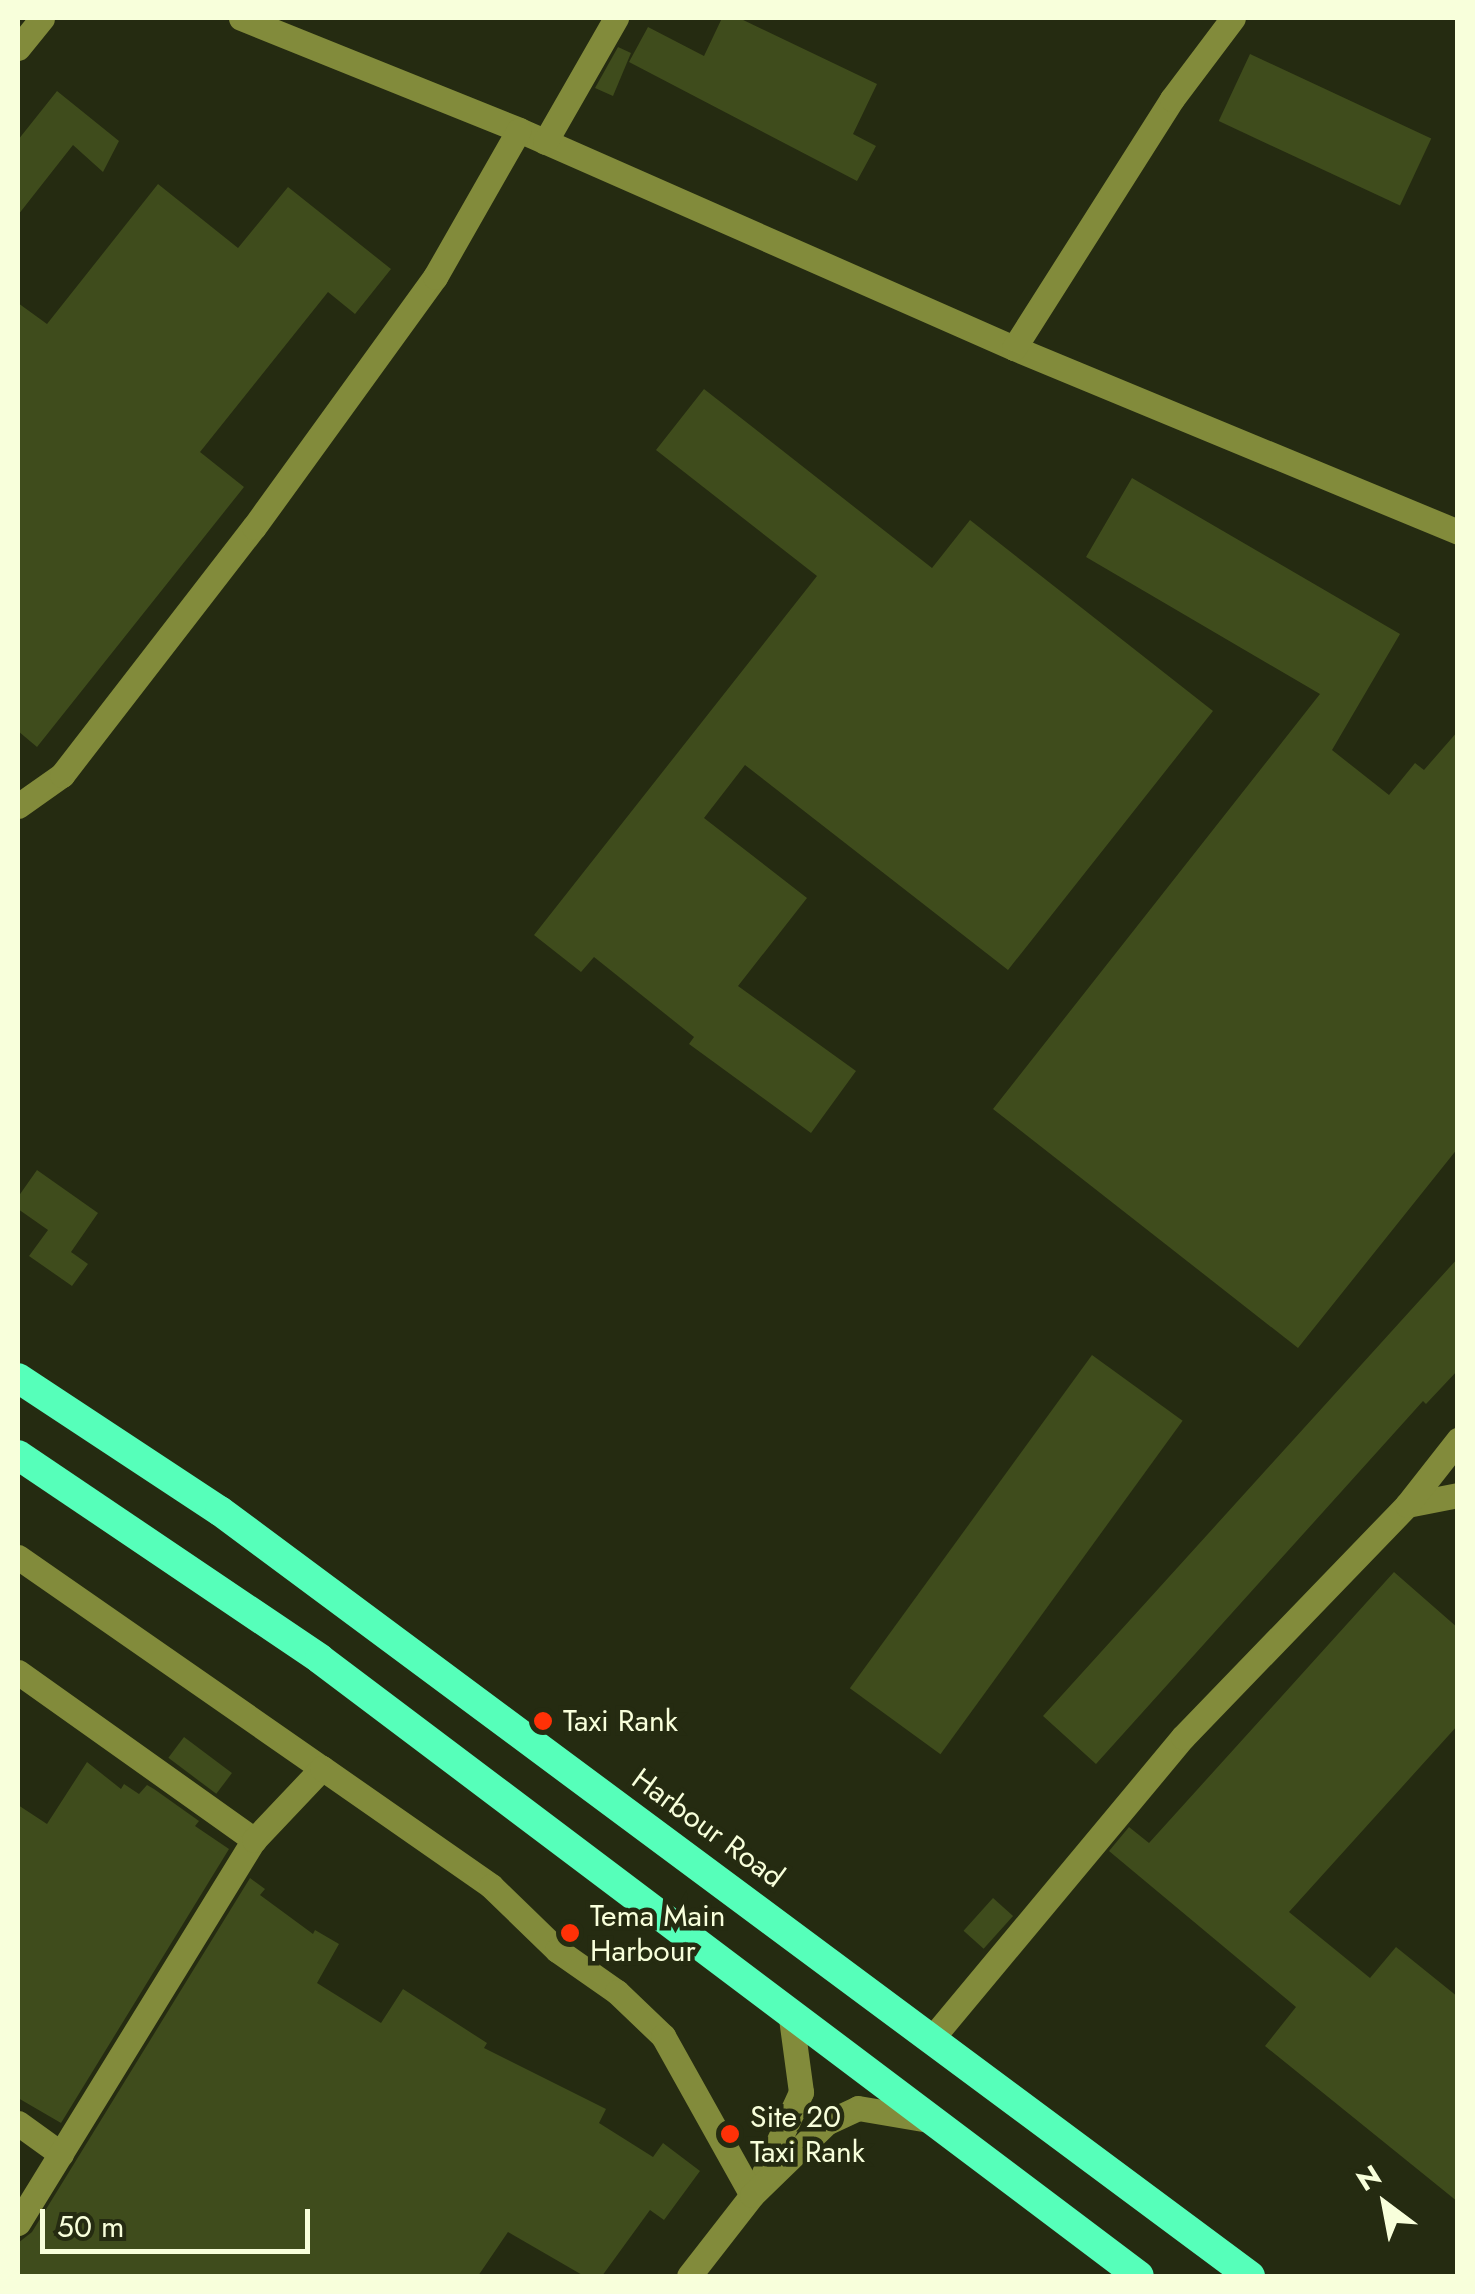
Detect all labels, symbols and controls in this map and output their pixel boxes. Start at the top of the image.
place label: Taxi Rank [563,1703,678,1739]
marker: Taxi Rank [532,1710,554,1732]
street label: Harbour Road [625,1761,791,1895]
place label: Tema Main Harbour [590,1898,726,1968]
marker: Tema Main Harbour [559,1922,581,1944]
place label: Site 20 Taxi Rank [750,2099,865,2170]
marker: Site 20 Taxi Rank [719,2123,741,2145]
north arrow [1335,2154,1435,2254]
text: N [1349,2155,1389,2201]
scale bar [45,2189,315,2251]
text: 50 m [57,2205,124,2248]

